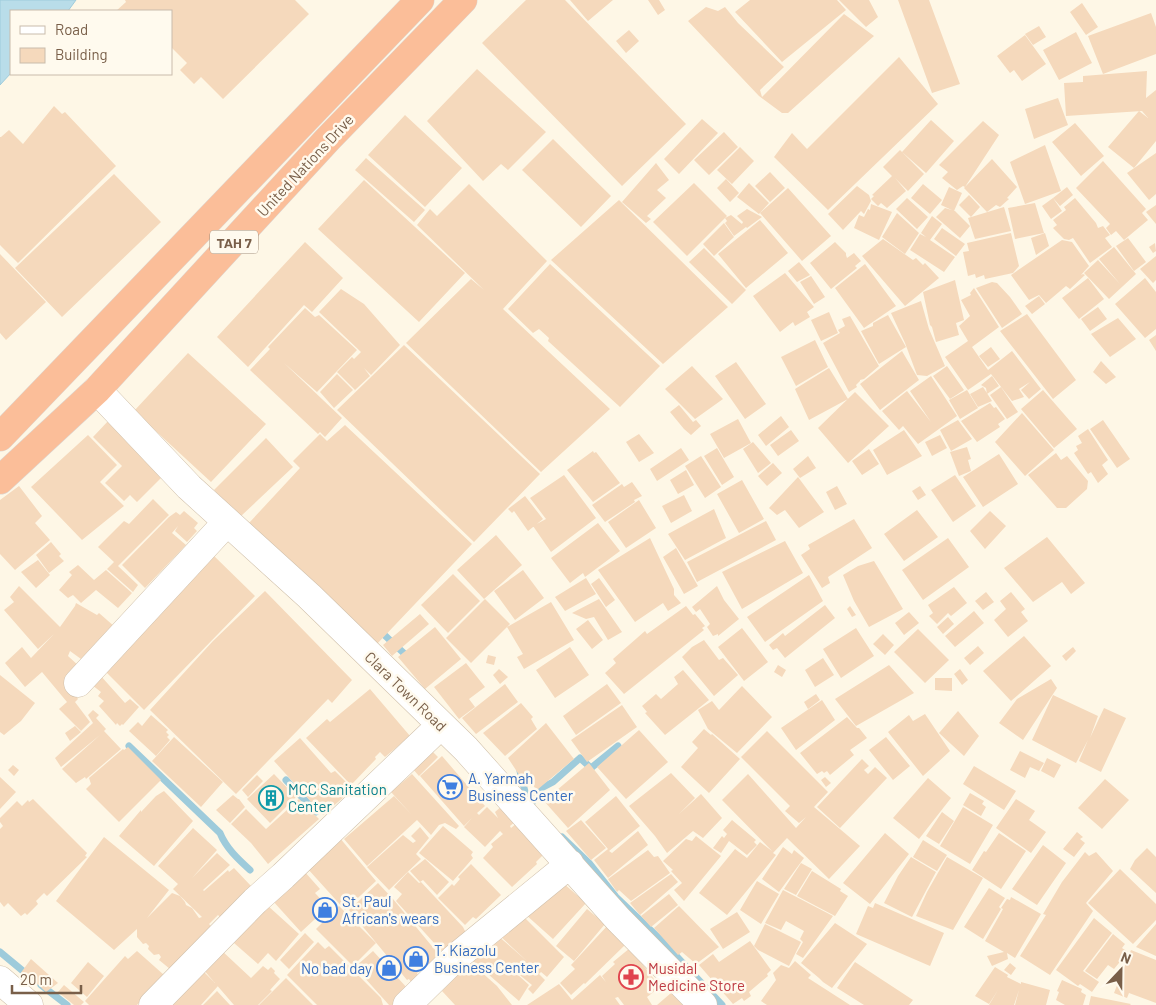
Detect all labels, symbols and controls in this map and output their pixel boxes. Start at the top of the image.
legend [10,10,172,75]
text: Road [55,20,88,38]
text: Building [55,45,108,63]
street label: United Nations Drive [253,110,357,220]
road number: TAH 7 [210,230,258,253]
street label: Clara Town Road [361,647,451,735]
place label: A. Yarmah Business Center [468,769,574,804]
supermarket icon: A. Yarmah Business Center [437,774,463,800]
place label: MCC Sanitation Center [288,780,387,815]
building icon: MCC Sanitation Center [258,785,284,811]
place label: St. Paul African's wears [342,892,439,927]
shop icon: St. Paul African's wears [312,897,338,923]
place label: T. Kiazolu Business Center [434,941,540,976]
north arrow [1096,945,1146,995]
shop icon: T. Kiazolu Business Center [403,946,429,972]
text: N [1119,948,1134,967]
shop icon: No bad day [376,955,402,981]
place label: No bad day [301,959,372,977]
place label: Musidal Medicine Store [648,959,745,994]
scale bar [12,962,81,994]
pharmacy icon: Musidal Medicine Store [618,964,644,990]
text: 20 m [20,970,52,988]

